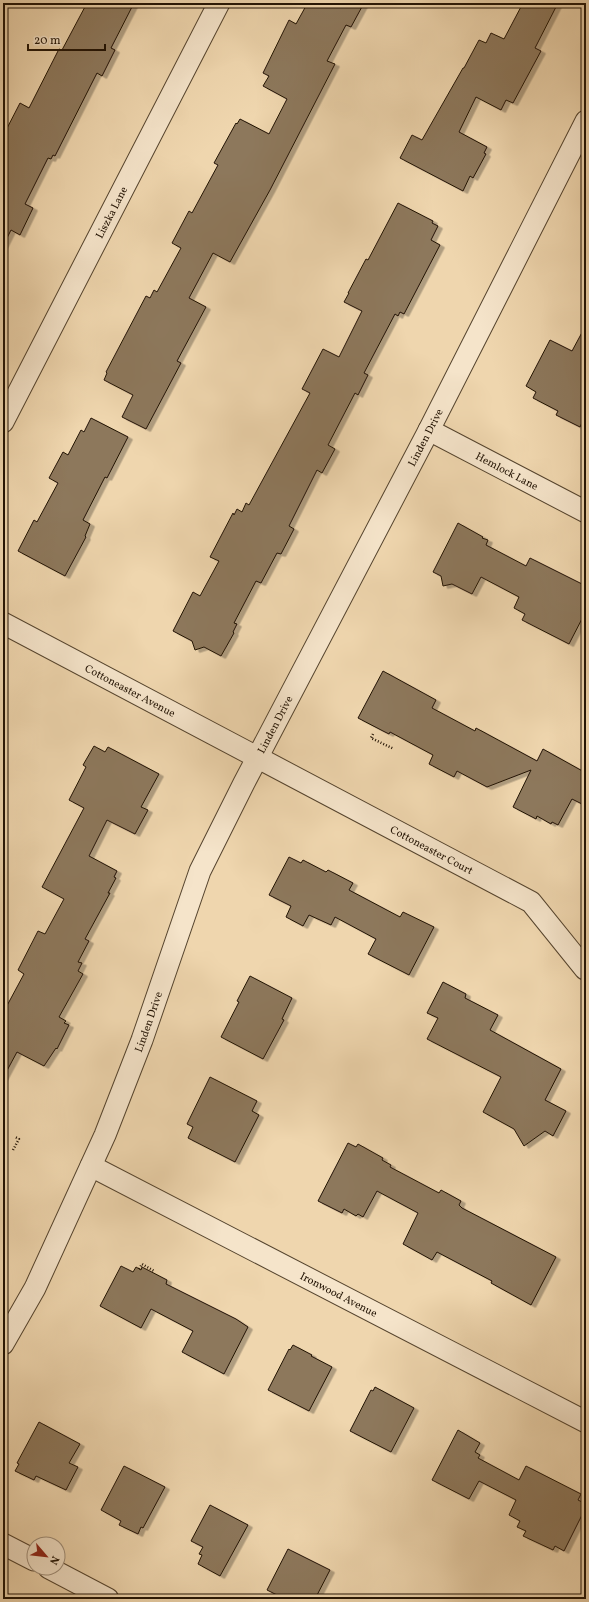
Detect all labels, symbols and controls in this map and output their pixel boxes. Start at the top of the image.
scale bar [28,26,105,52]
text: 20 m [34,33,61,49]
street label: Liszka Lane [93,184,132,242]
street label: Linden Drive [405,407,448,470]
street label: Hemlock Lane [472,450,540,495]
street label: Cottoneaster Avenue [82,662,177,722]
street label: Linden Drive [255,694,297,756]
street label: Cottoneaster Court [387,823,475,879]
street label: Linden Drive [132,990,167,1055]
street label: Ironwood Avenue [297,1269,379,1322]
north arrow [26,1536,66,1576]
text: N [45,1553,62,1567]

